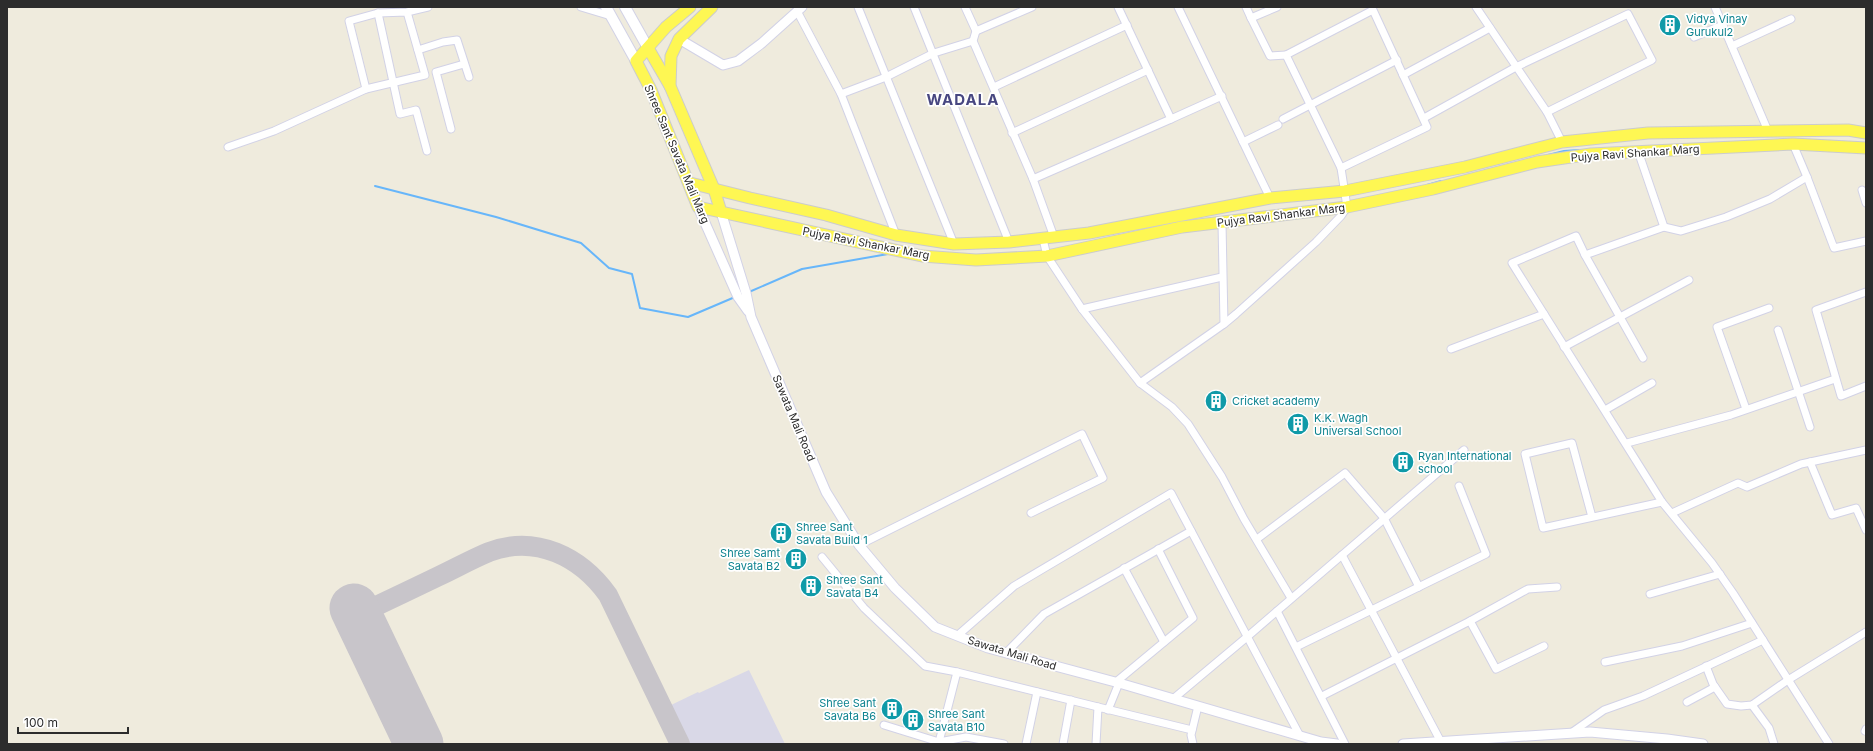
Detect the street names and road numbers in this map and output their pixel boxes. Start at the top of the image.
street label: Shree Sant Savata Mali Marg [641,82,713,226]
street label: Pujya Ravi Shankar Marg [1570,142,1700,164]
street label: Pujya Ravi Shankar Marg [1216,200,1346,230]
street label: Pujya Ravi Shankar Marg [801,224,931,262]
street label: Sawata Mali Road [770,373,818,463]
street label: Sawata Mali Road [966,633,1058,673]

